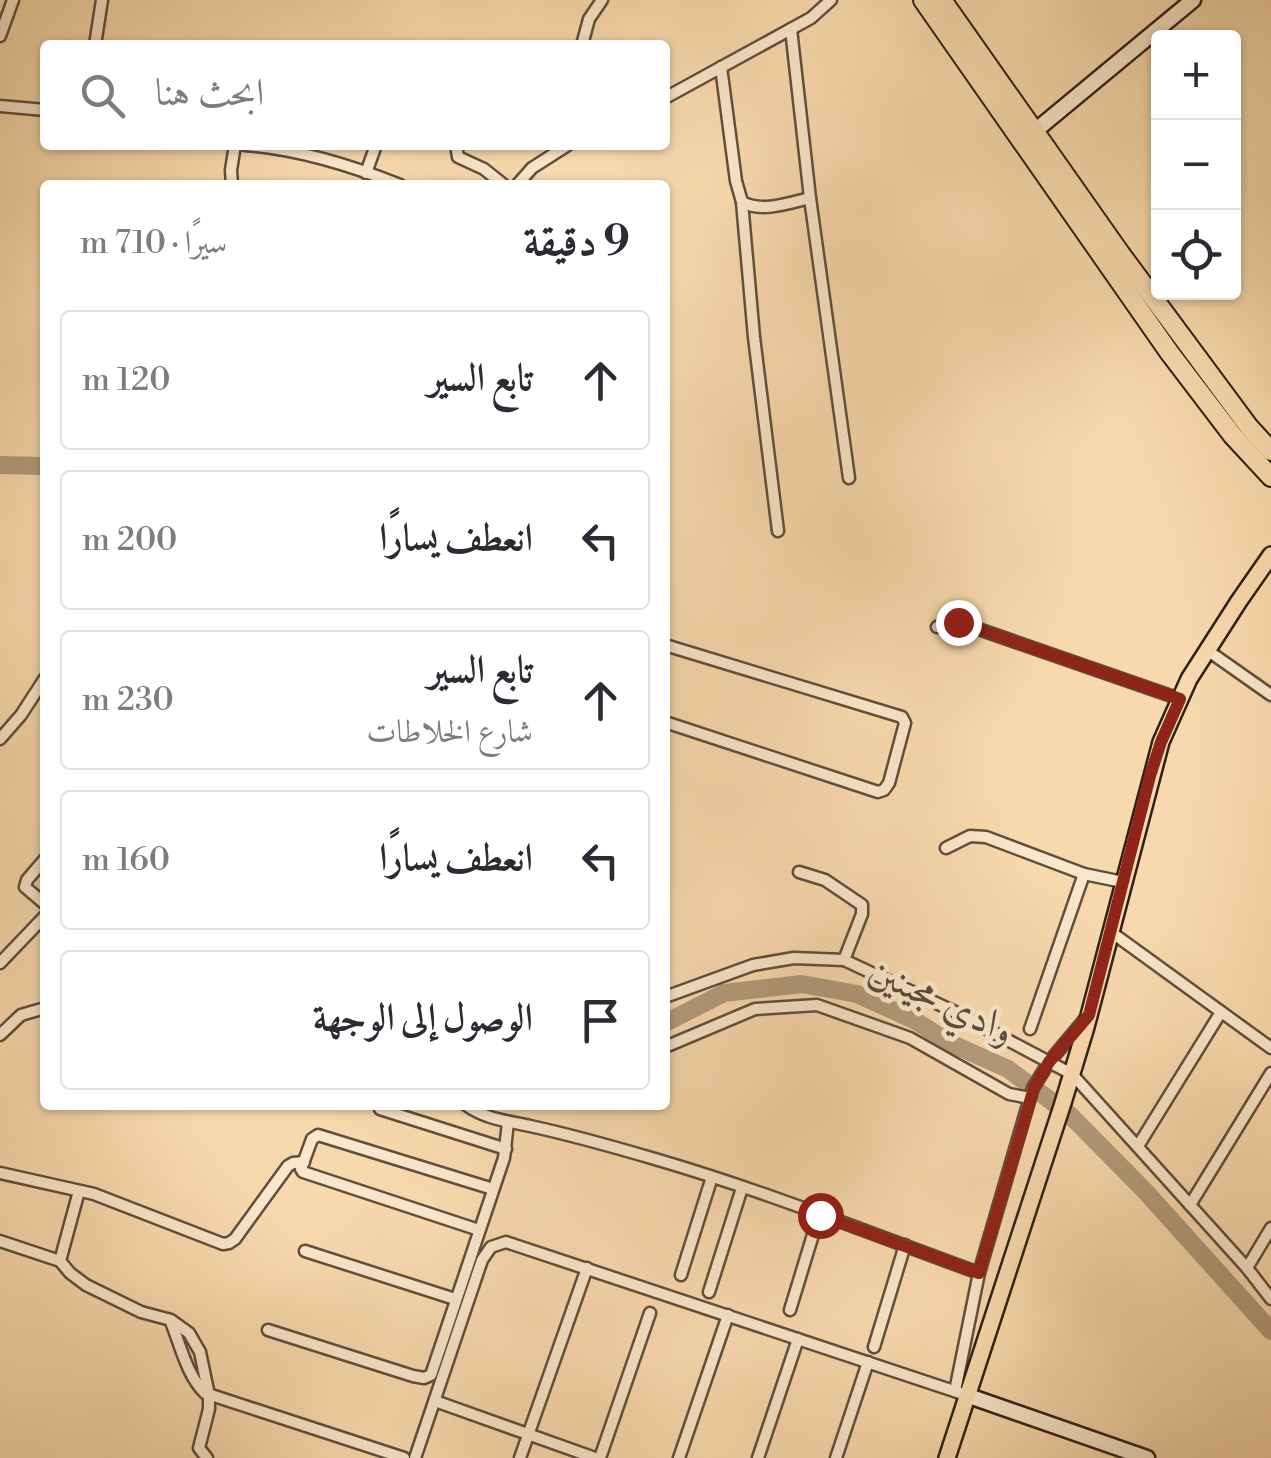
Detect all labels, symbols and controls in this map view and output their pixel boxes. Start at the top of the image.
map controls [1151,30,1241,300]
button: + [1151,30,1241,120]
search box [40,40,670,150]
icon: search [75,68,130,123]
text: ابحث هنا [155,70,264,117]
button: − [1151,120,1241,210]
button: locate [1151,210,1241,300]
text: 9 دقيقة [523,216,630,269]
text: سيرًا · 710 m [80,223,227,263]
icon: ahead [573,353,628,408]
text: تابع السير [428,355,533,402]
text: 120 m [82,360,171,400]
icon: left [573,513,628,568]
text: انعطف يسارًا [379,515,533,562]
text: 200 m [82,520,177,560]
route end [936,600,982,646]
text: تابع السير [428,647,533,694]
icon: ahead [573,673,628,728]
text: 230 m [82,680,174,720]
text: شارع الخلاطات [367,712,533,752]
icon: left [573,833,628,888]
text: انعطف يسارًا [379,835,533,882]
text: 160 m [82,840,170,880]
water label: وادي مجينين [859,945,1023,1061]
icon: arrive [573,993,628,1048]
text: الوصول إلى الوجهة [313,995,533,1042]
route start [798,1193,844,1239]

